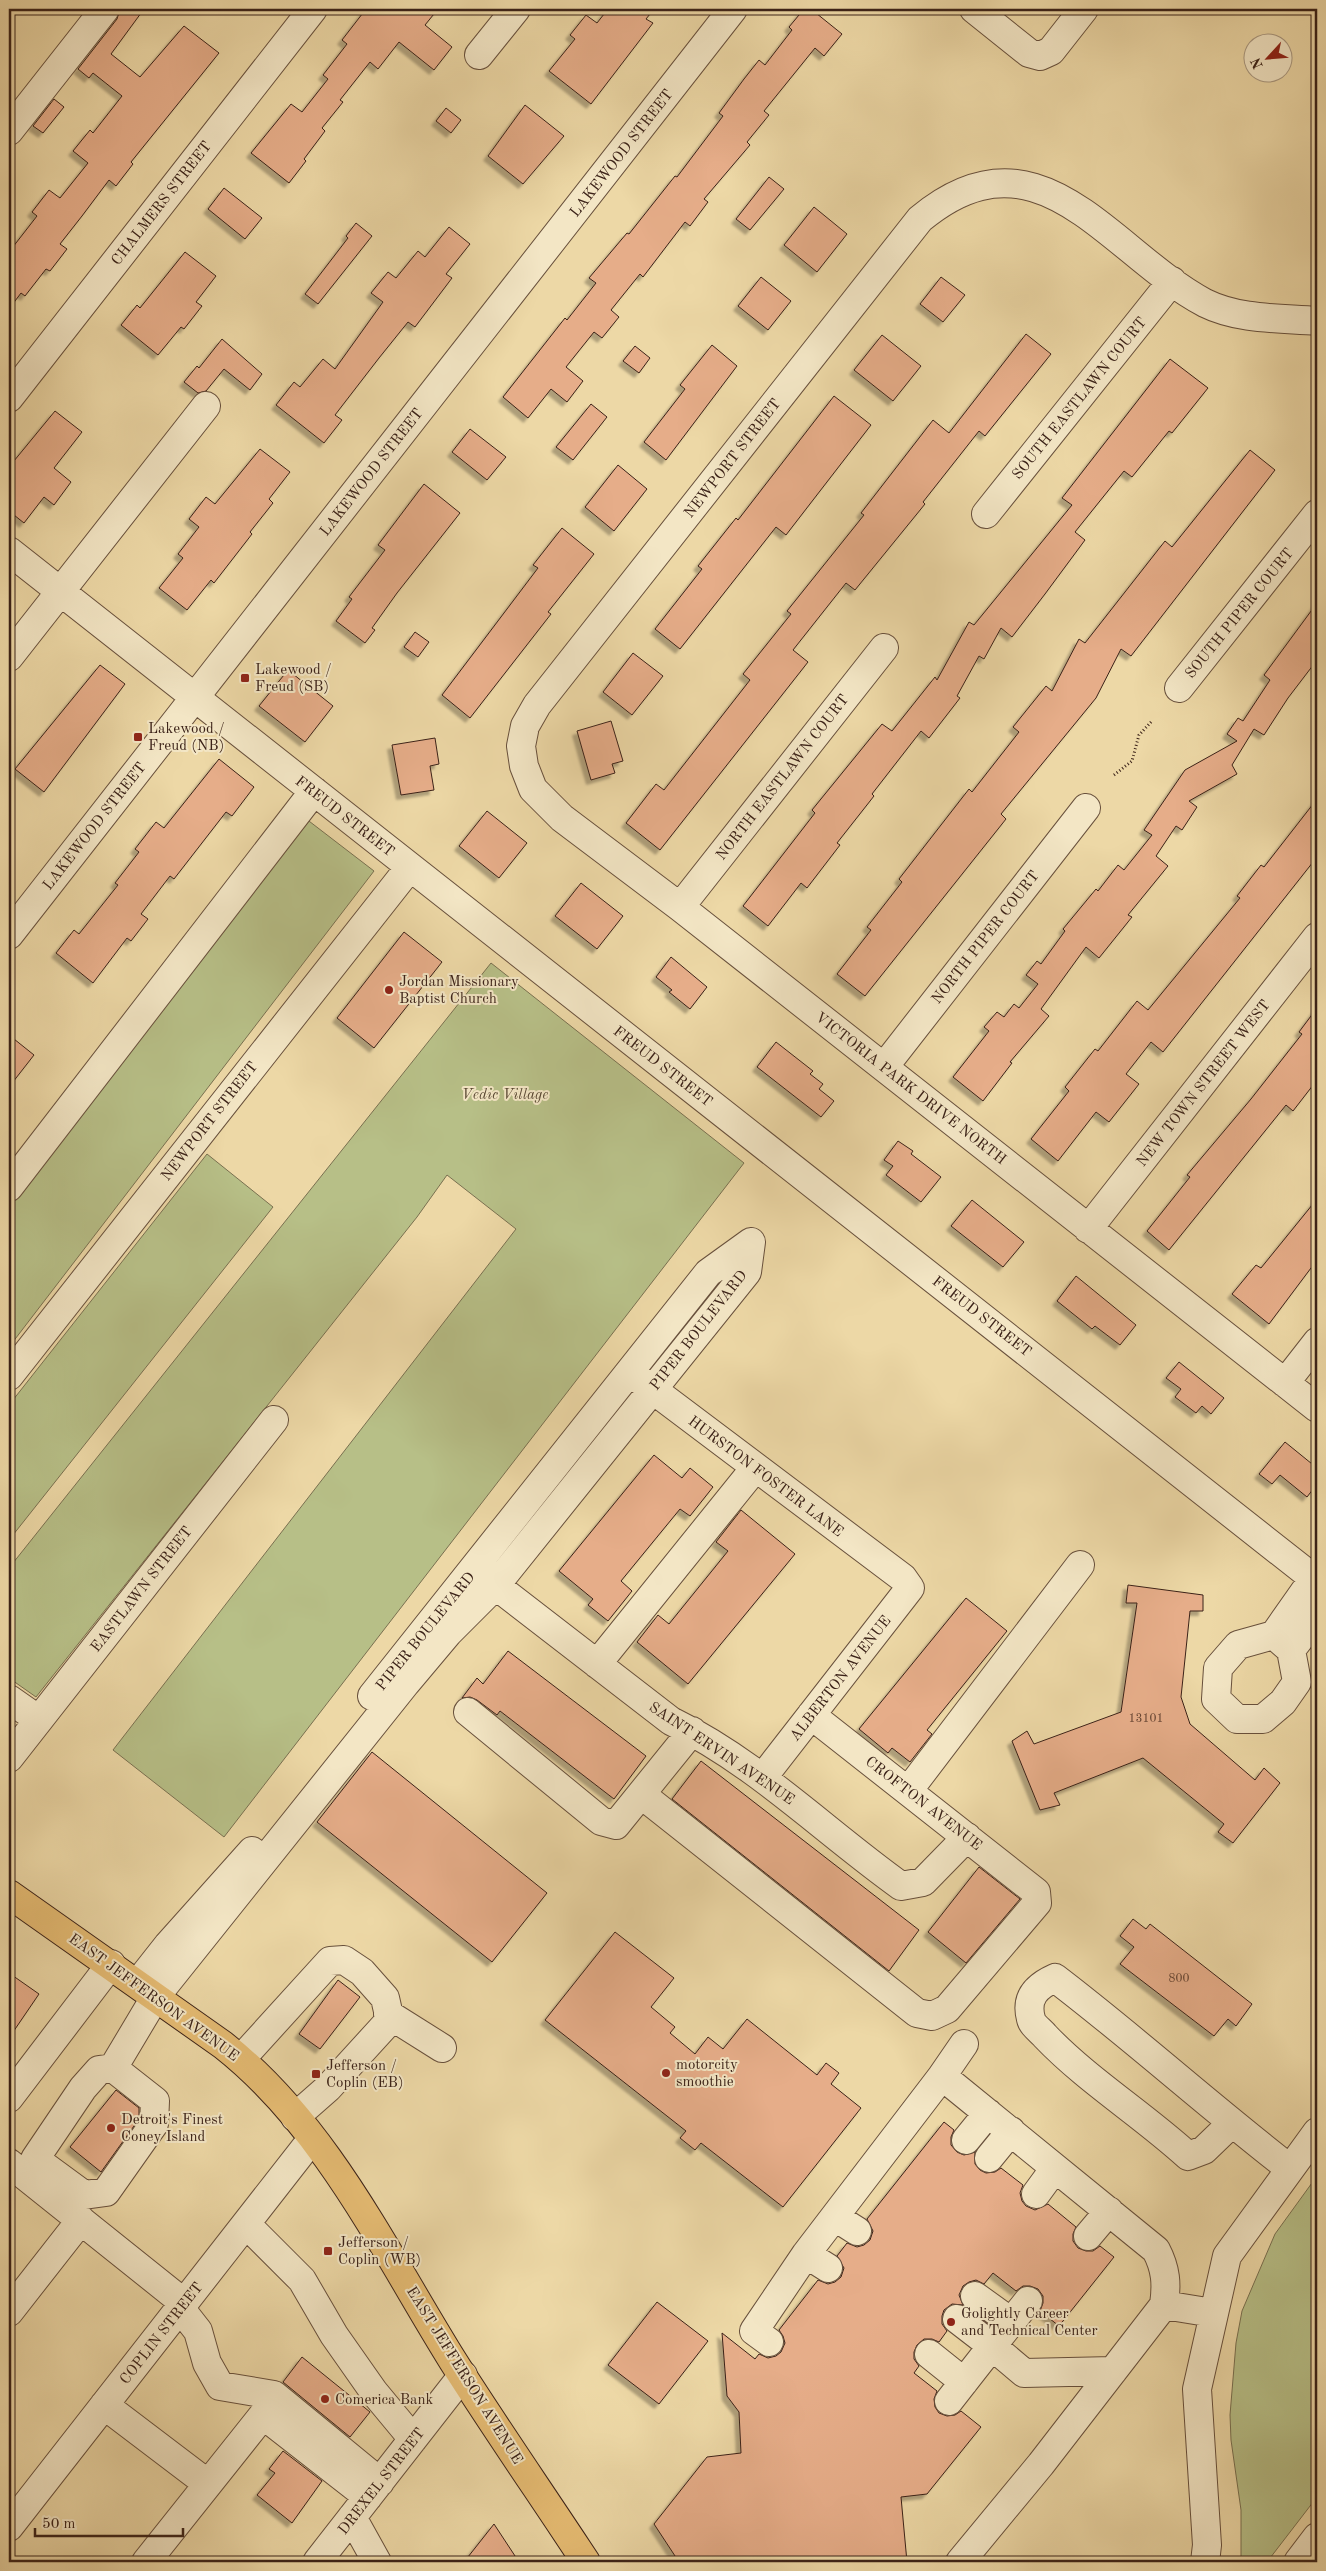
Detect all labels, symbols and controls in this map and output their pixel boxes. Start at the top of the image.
north arrow [1244,32,1294,82]
text: N [1248,55,1266,71]
street label: LAKEWOOD STREET [568,87,677,221]
street label: CHALMERS STREET [109,139,215,269]
street label: SOUTH EASTLAWN COURT [1010,315,1150,483]
street label: NEWPORT STREET [682,397,784,521]
street label: LAKEWOOD STREET [318,406,427,540]
street label: SOUTH PIPER COURT [1183,546,1297,682]
place label: Lakewood / Freud (SB) [255,663,332,695]
marker: Lakewood / Freud (SB) [239,672,251,684]
street label: NORTH EASTLAWN COURT [714,692,852,863]
place label: Lakewood / Freud (NB) [148,722,225,754]
marker: Lakewood / Freud (NB) [132,731,144,743]
street label: LAKEWOOD STREET [41,760,150,894]
street label: FREUD STREET [292,774,396,860]
street label: NORTH PIPER COURT [930,869,1043,1007]
place label: Jordan Missionary Baptist Church [399,975,519,1007]
marker: Jordan Missionary Baptist Church [383,984,395,996]
street label: NEW TOWN STREET WEST [1135,998,1274,1170]
street label: VICTORIA PARK DRIVE NORTH [812,1010,1008,1168]
street label: FREUD STREET [610,1024,714,1110]
street label: NEWPORT STREET [159,1060,261,1184]
park label: Vedic Village [462,1088,548,1103]
street label: PIPER BOULEVARD [648,1268,750,1394]
street label: FREUD STREET [929,1274,1033,1360]
street label: HURSTON FOSTER LANE [685,1414,845,1540]
street label: EASTLAWN STREET [89,1524,196,1656]
street label: PIPER BOULEVARD [374,1570,478,1694]
street label: ALBERTON AVENUE [788,1613,895,1744]
street label: SAINT ERVIN AVENUE [646,1700,797,1808]
house number: 13101 [1129,1713,1163,1725]
street label: CROFTON AVENUE [862,1754,984,1854]
street label: EAST JEFFERSON AVENUE [65,1932,241,2065]
house number: 800 [1169,1973,1189,1985]
place label: motorcity smoothie [676,2058,738,2090]
place label: Jefferson / Coplin (EB) [326,2059,403,2091]
marker: motorcity smoothie [660,2067,672,2079]
marker: Jefferson / Coplin (EB) [310,2068,322,2080]
place label: Detroit's Finest Coney Island [121,2113,223,2145]
marker: Detroit's Finest Coney Island [105,2122,117,2134]
place label: Jefferson / Coplin (WB) [338,2236,421,2268]
marker: Jefferson / Coplin (WB) [322,2245,334,2257]
street label: COPLIN STREET [118,2280,206,2388]
street label: EAST JEFFERSON AVENUE [403,2285,525,2467]
place label: Golightly Career and Technical Center [961,2307,1098,2339]
marker: Golightly Career and Technical Center [945,2316,957,2328]
marker: Comerica Bank [319,2393,331,2405]
place label: Comerica Bank [335,2393,434,2408]
street label: DREXEL STREET [336,2426,428,2538]
scale bar [35,2506,182,2538]
text: 50 m [42,2517,76,2532]

